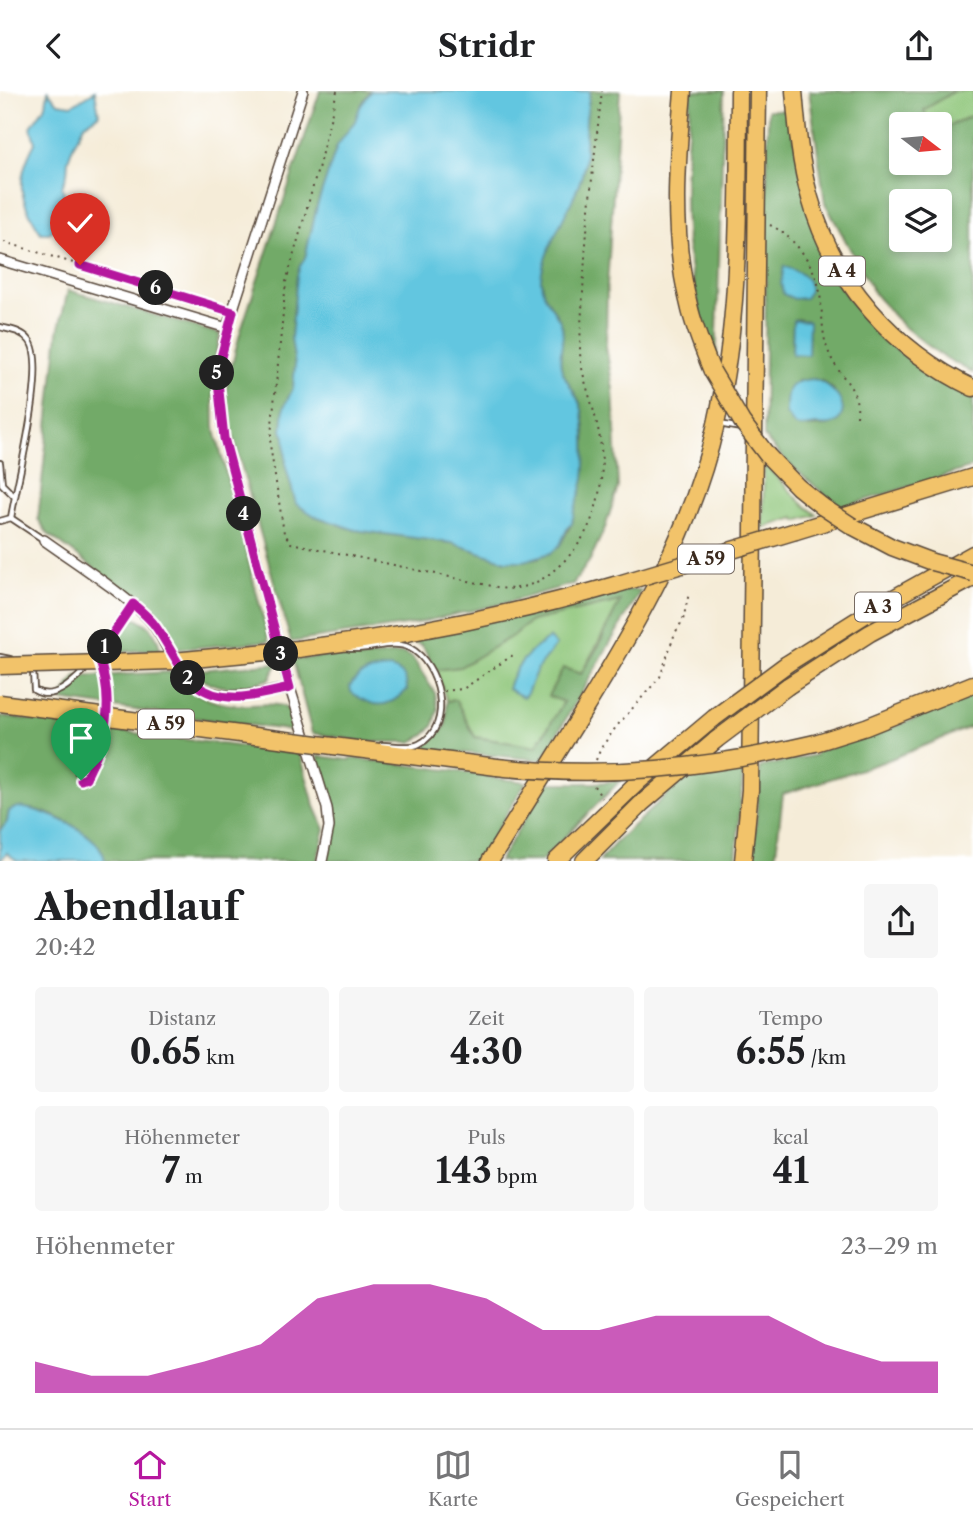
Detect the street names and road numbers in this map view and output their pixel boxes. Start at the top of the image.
road number: A 4 [819,257,865,286]
road number: A 59 [678,545,734,573]
road number: A 3 [855,593,901,621]
road number: A 59 [138,709,194,739]

